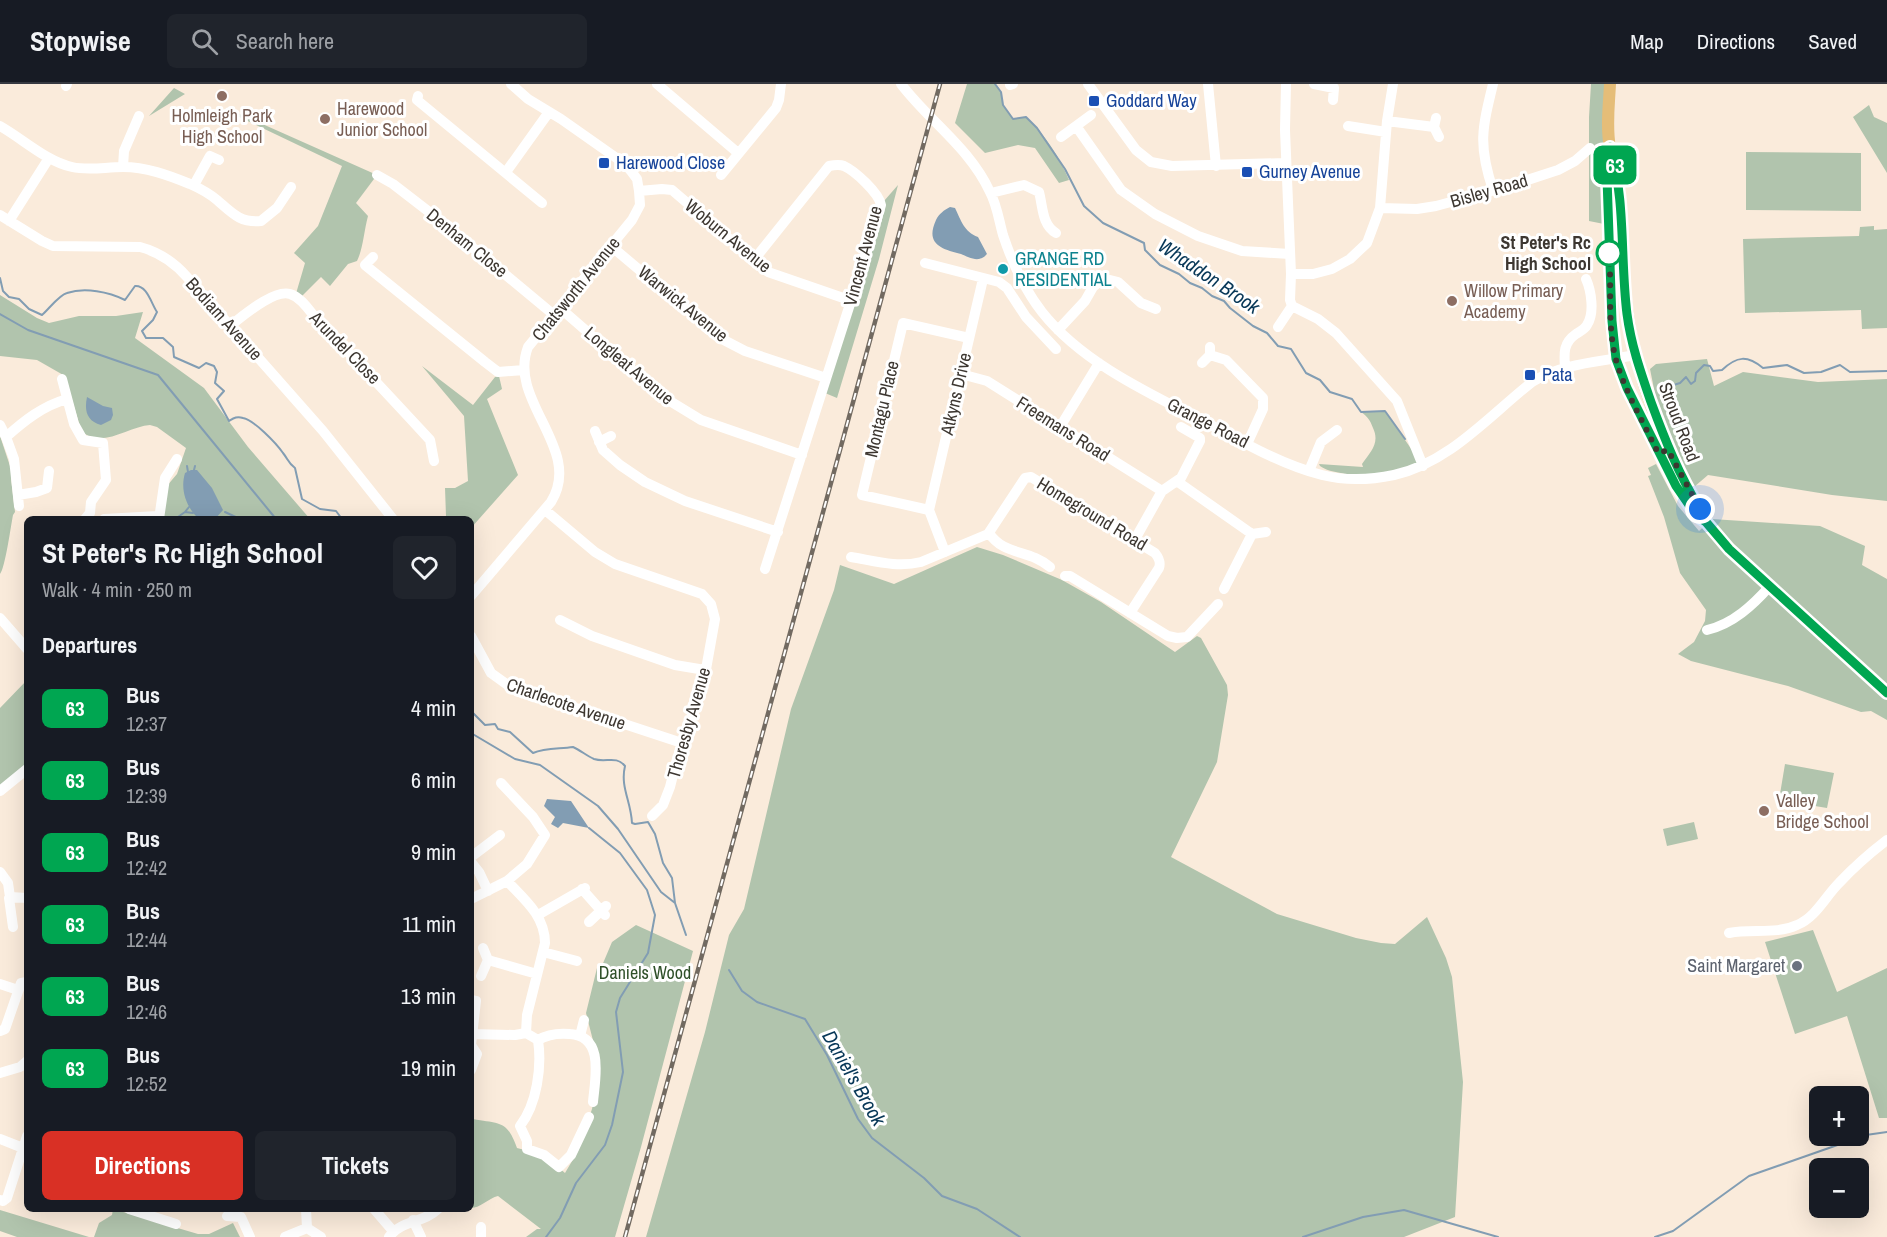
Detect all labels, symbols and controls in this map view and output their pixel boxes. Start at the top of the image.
search box [167,14,587,68]
text: Stopwise [30,22,131,60]
icon: search [188,25,221,58]
text: Search here [236,26,334,56]
text: Map [1630,27,1664,56]
text: Directions [1697,27,1775,56]
text: Saved [1808,27,1857,56]
place label: Goddard Way [1106,88,1197,113]
marker: Holmleigh Park High School [215,89,229,103]
marker: Goddard Way [1087,94,1101,108]
place label: Harewood Junior School [337,96,427,142]
place label: Holmleigh Park High School [172,103,273,149]
marker: Harewood Junior School [318,112,332,126]
line badge: 63 [1588,146,1642,184]
place label: Harewood Close [616,150,725,175]
text: 63 [1605,151,1625,180]
marker: Harewood Close [597,156,611,170]
place label: Gurney Avenue [1259,159,1361,184]
marker: Gurney Avenue [1240,165,1254,179]
street label: Bisley Road [1447,168,1531,214]
street label: Woburn Avenue [680,193,777,278]
street label: Denham Close [422,202,513,283]
street label: Vincent Avenue [837,203,888,309]
place label: St Peter's Rc High School [1501,230,1591,276]
street label: Chatsworth Avenue [526,231,626,346]
water label: Whaddon Brook [1153,232,1266,320]
marker: St Peter's Rc High School [1596,240,1622,266]
place label: GRANGE RD RESIDENTIAL [1015,246,1112,292]
street label: Warwick Avenue [633,260,734,348]
marker: GRANGE RD RESIDENTIAL [996,262,1010,276]
street label: Bodiam Avenue [180,272,268,366]
place label: Willow Primary Academy [1463,278,1564,324]
marker: Willow Primary Academy [1445,294,1459,308]
street label: Arundel Close [303,305,387,390]
street label: Longleat Avenue [579,321,679,410]
street label: Atkyns Drive [934,350,977,438]
street label: Montagu Place [858,358,905,460]
place label: Pata [1542,362,1572,387]
marker: Pata [1523,368,1537,382]
street label: Stroud Road [1653,379,1706,465]
street label: Freemans Road [1012,390,1115,467]
street label: Grange Road [1163,391,1253,454]
street label: Homeground Road [1032,471,1152,556]
your location [1685,494,1715,524]
text: St Peter's Rc High School [42,534,323,572]
button: heart [393,536,456,599]
text: Walk · 4 min · 250 m [42,576,192,603]
text: Departures [42,630,137,660]
street label: Thoresby Avenue [661,664,716,781]
street label: Charlecote Avenue [503,671,629,736]
text: Bus [126,680,160,710]
text: 4 min [411,693,456,723]
text: 63 [65,694,85,723]
text: 12:37 [126,710,167,737]
text: Bus [126,752,160,782]
text: 6 min [411,765,456,795]
text: 63 [65,766,85,795]
text: 12:39 [126,782,167,809]
place label: Valley Bridge School [1776,788,1869,834]
marker: Valley Bridge School [1757,804,1771,818]
text: Bus [126,824,160,854]
text: 9 min [411,837,456,867]
text: 63 [65,838,85,867]
text: 12:42 [126,854,167,881]
text: Bus [126,896,160,926]
text: 11 min [402,909,456,939]
text: 63 [65,910,85,939]
text: 12:44 [126,926,167,953]
place label: Saint Margaret [1687,953,1785,978]
marker: Saint Margaret [1790,959,1804,973]
park label: Daniels Wood [599,960,691,985]
text: Bus [126,968,160,998]
text: 13 min [401,981,456,1011]
text: 63 [65,982,85,1011]
text: 12:46 [126,998,167,1025]
water label: Daniel's Brook [816,1025,893,1131]
text: Bus [126,1040,160,1070]
text: 19 min [401,1053,456,1083]
text: 63 [65,1054,85,1083]
text: 12:52 [126,1070,167,1097]
map controls [1809,1086,1869,1218]
button: + [1809,1086,1869,1146]
button: Directions [42,1131,243,1200]
button: Tickets [255,1131,456,1200]
button: − [1809,1158,1869,1218]

